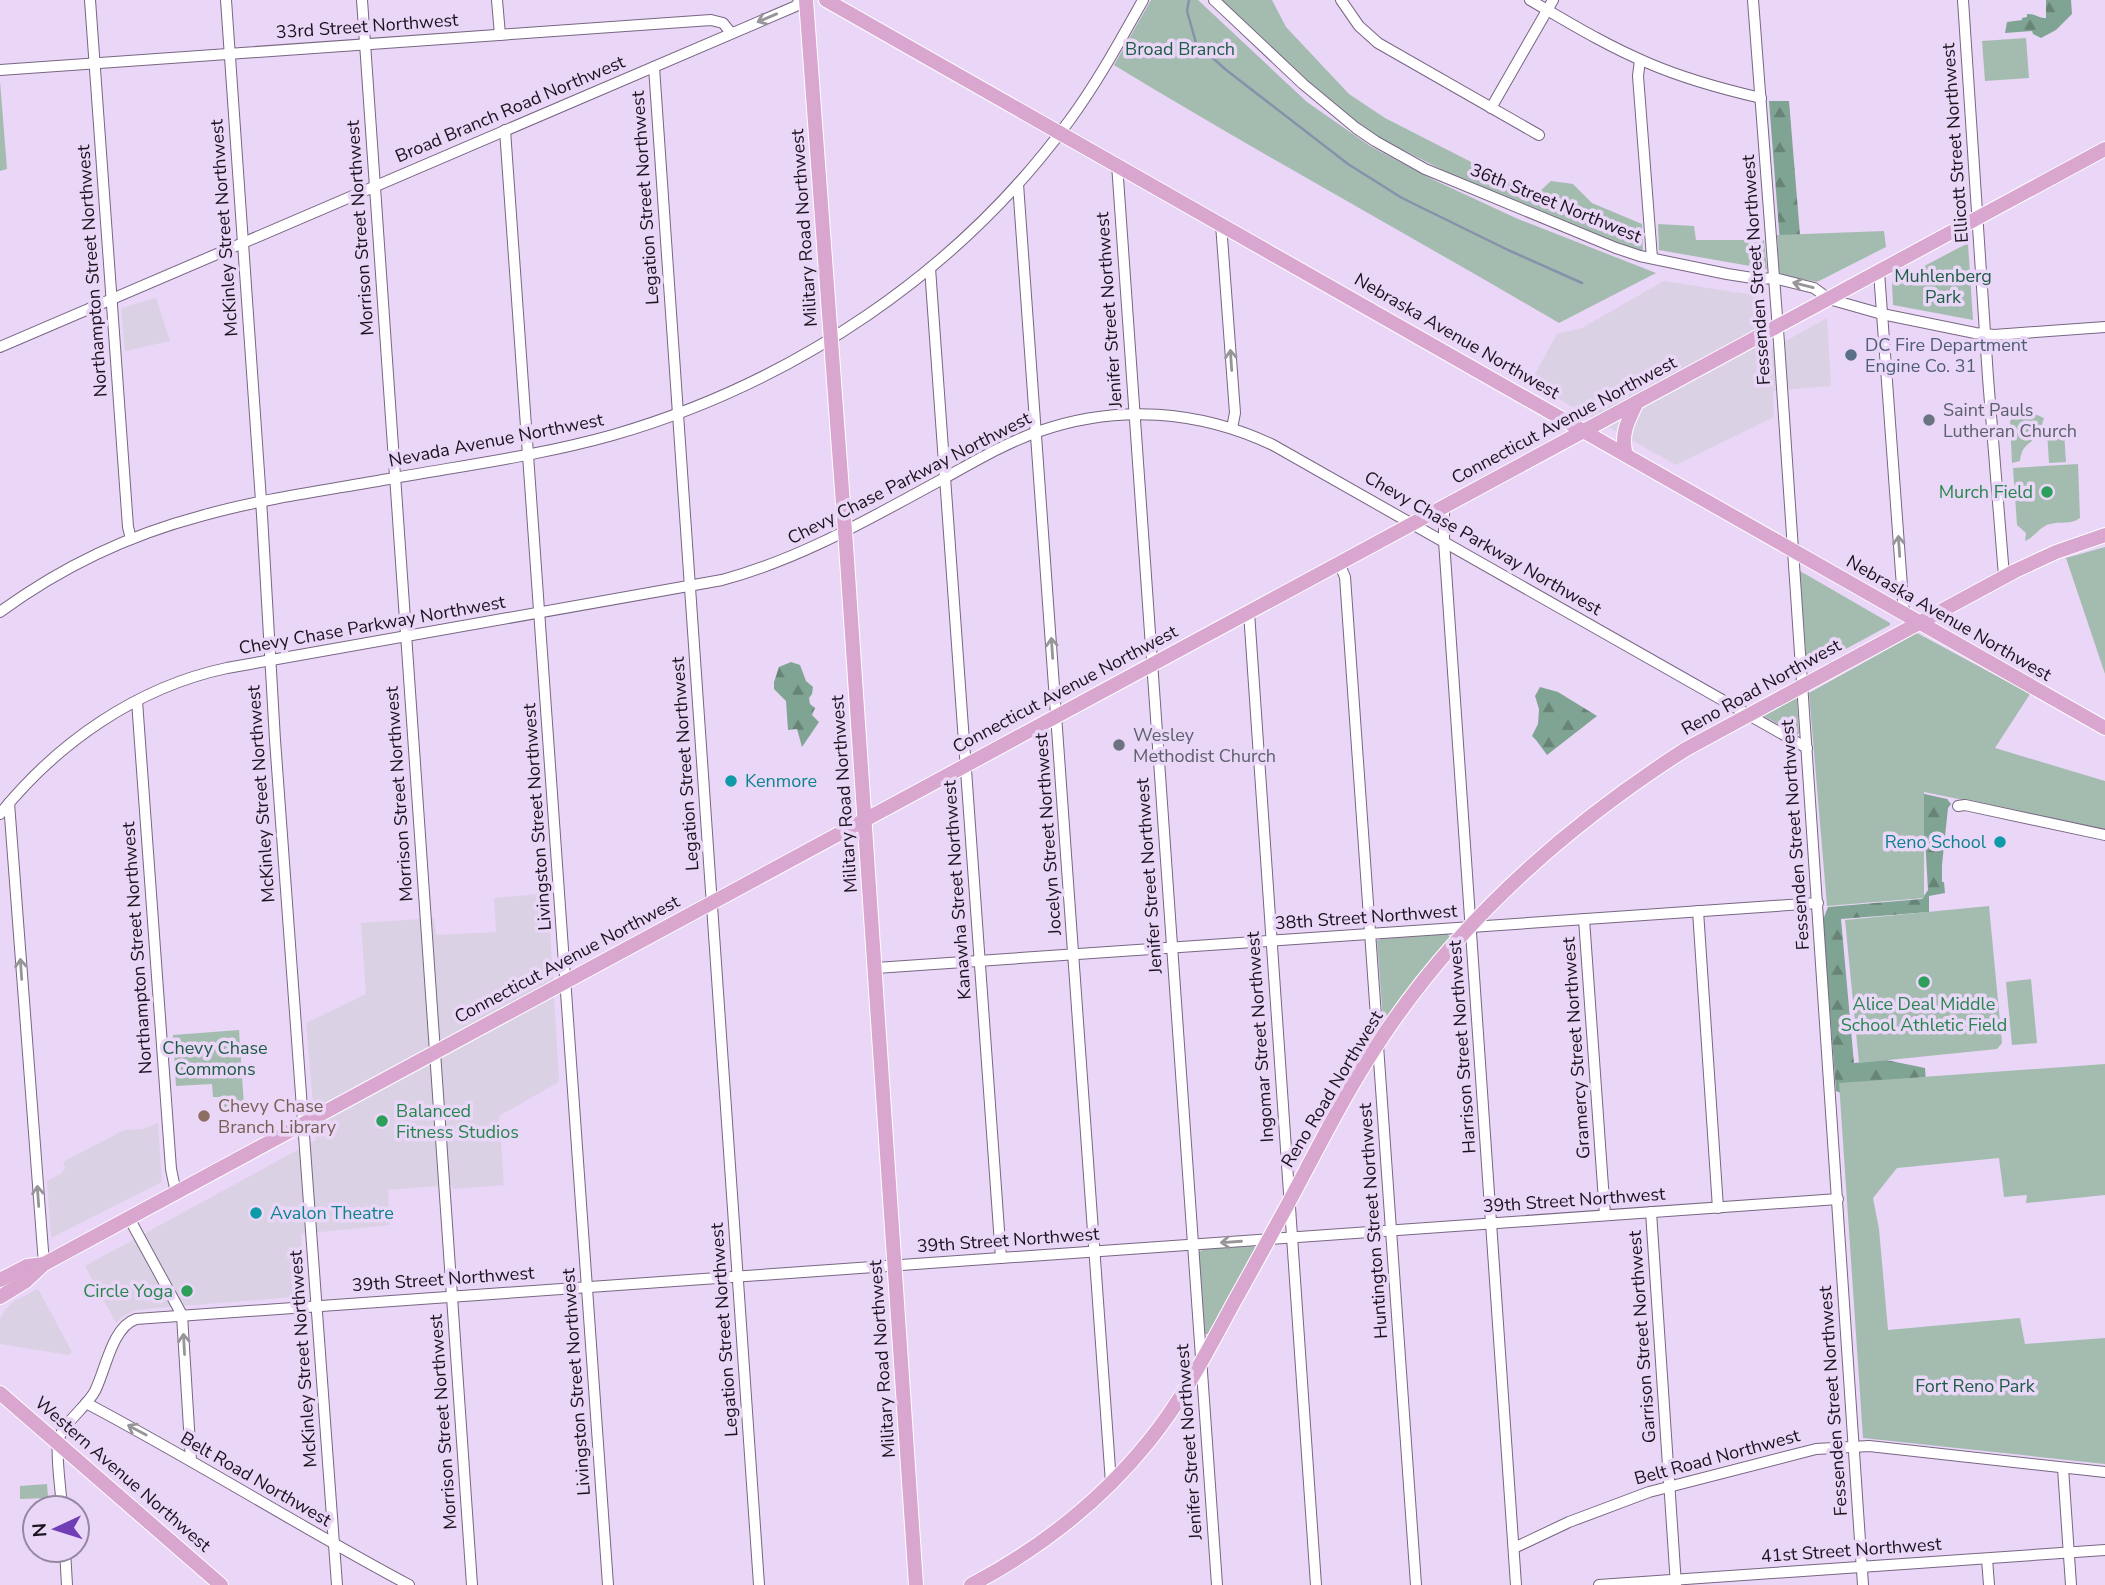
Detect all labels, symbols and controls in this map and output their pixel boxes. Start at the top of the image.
street label: 33rd Street Northwest [275,8,460,44]
one-way arrow [757,13,778,26]
park label: Broad Branch [1125,37,1235,61]
street label: Ellicott Street Northwest [1936,42,1974,244]
street label: Broad Branch Road Northwest [391,49,629,168]
street label: Legation Street Northwest [625,89,664,306]
street label: McKinley Street Northwest [204,118,244,337]
street label: Morrison Street Northwest [340,119,379,337]
street label: Military Road Northwest [785,128,823,328]
street label: Northampton Street Northwest [71,143,113,398]
street label: Fessenden Street Northwest [1736,153,1776,386]
street label: 36th Street Northwest [1467,158,1646,249]
street label: Jenifer Street Northwest [1090,211,1128,410]
park label: Muhlenberg Park [1894,264,1992,309]
street label: Nebraska Avenue Northwest [1350,267,1565,405]
one-way arrow [1792,278,1815,291]
place label: DC Fire Department Engine Co. 31 [1865,333,2028,378]
marker: DC Fire Department Engine Co. 31 [1843,347,1859,363]
one-way arrow [1224,350,1237,372]
street label: Connecticut Avenue Northwest [1447,350,1681,490]
place label: Saint Pauls Lutheran Church [1943,398,2077,443]
street label: Chevy Chase Parkway Northwest [783,406,1035,550]
street label: Nevada Avenue Northwest [387,407,606,473]
marker: Saint Pauls Lutheran Church [1921,412,1937,428]
street label: Chevy Chase Parkway Northwest [1360,465,1607,621]
place label: Murch Field [1939,480,2033,504]
marker: Murch Field [2039,484,2055,500]
one-way arrow [1892,535,1905,558]
street label: Nebraska Avenue Northwest [1842,549,2057,687]
street label: Chevy Chase Parkway Northwest [237,590,508,660]
street label: Connecticut Avenue Northwest [948,619,1182,759]
street label: Reno Road Northwest [1677,633,1846,741]
one-way arrow [1045,637,1058,659]
street label: Legation Street Northwest [665,655,704,872]
street label: McKinley Street Northwest [241,684,281,903]
street label: Morrison Street Northwest [379,685,418,903]
street label: Military Road Northwest [825,694,863,894]
street label: Livingston Street Northwest [517,702,557,931]
street label: Fessenden Street Northwest [1775,718,1815,951]
place label: Wesley Methodist Church [1133,723,1276,768]
street label: Jocelyn Street Northwest [1029,731,1067,937]
marker: Wesley Methodist Church [1111,737,1127,753]
place label: Kenmore [745,769,817,793]
marker: Kenmore [723,773,739,789]
street label: Jenifer Street Northwest [1130,777,1168,976]
street label: Kanawha Street Northwest [937,779,977,1000]
street label: Northampton Street Northwest [116,820,158,1075]
place label: Reno School [1885,830,1987,854]
marker: Reno School [1992,834,2008,850]
street label: Connecticut Avenue Northwest [450,889,684,1029]
street label: 38th Street Northwest [1274,899,1459,935]
street label: Ingomar Street Northwest [1241,930,1279,1143]
street label: Gramercy Street Northwest [1556,936,1596,1160]
street label: Harrison Street Northwest [1443,939,1481,1154]
one-way arrow [14,958,27,981]
marker: Alice Deal Middle School Athletic Field [1916,974,1932,990]
place label: Alice Deal Middle School Athletic Field [1841,992,2007,1037]
street label: Reno Road Northwest [1276,1006,1389,1172]
park label: Chevy Chase Commons [162,1036,268,1081]
place label: Chevy Chase Branch Library [218,1094,337,1139]
place label: Balanced Fitness Studios [396,1099,519,1144]
street label: Huntington Street Northwest [1353,1102,1393,1340]
marker: Chevy Chase Branch Library [196,1108,212,1124]
marker: Balanced Fitness Studios [374,1113,390,1129]
street label: 39th Street Northwest [1482,1182,1667,1218]
one-way arrow [32,1185,45,1208]
place label: Avalon Theatre [270,1201,394,1225]
marker: Avalon Theatre [248,1205,264,1221]
street label: Legation Street Northwest [704,1221,743,1438]
street label: 39th Street Northwest [916,1222,1101,1258]
street label: Garrison Street Northwest [1623,1229,1661,1444]
one-way arrow [1220,1236,1242,1249]
street label: McKinley Street Northwest [283,1249,323,1468]
street label: Military Road Northwest [863,1259,901,1459]
street label: 39th Street Northwest [351,1261,536,1297]
street label: Livingston Street Northwest [556,1267,596,1496]
place label: Circle Yoga [83,1279,173,1303]
marker: Circle Yoga [179,1283,195,1299]
street label: Fessenden Street Northwest [1813,1284,1853,1517]
street label: Morrison Street Northwest [423,1313,462,1531]
one-way arrow [177,1333,190,1356]
street label: Jenifer Street Northwest [1170,1343,1208,1542]
park label: Fort Reno Park [1915,1374,2036,1398]
street label: Western Avenue Northwest [31,1392,215,1556]
one-way arrow [127,1423,147,1437]
street label: Belt Road Northwest [1632,1423,1803,1491]
street label: Belt Road Northwest [176,1426,336,1532]
north arrow [21,1494,91,1564]
street label: 41st Street Northwest [1760,1532,1943,1568]

